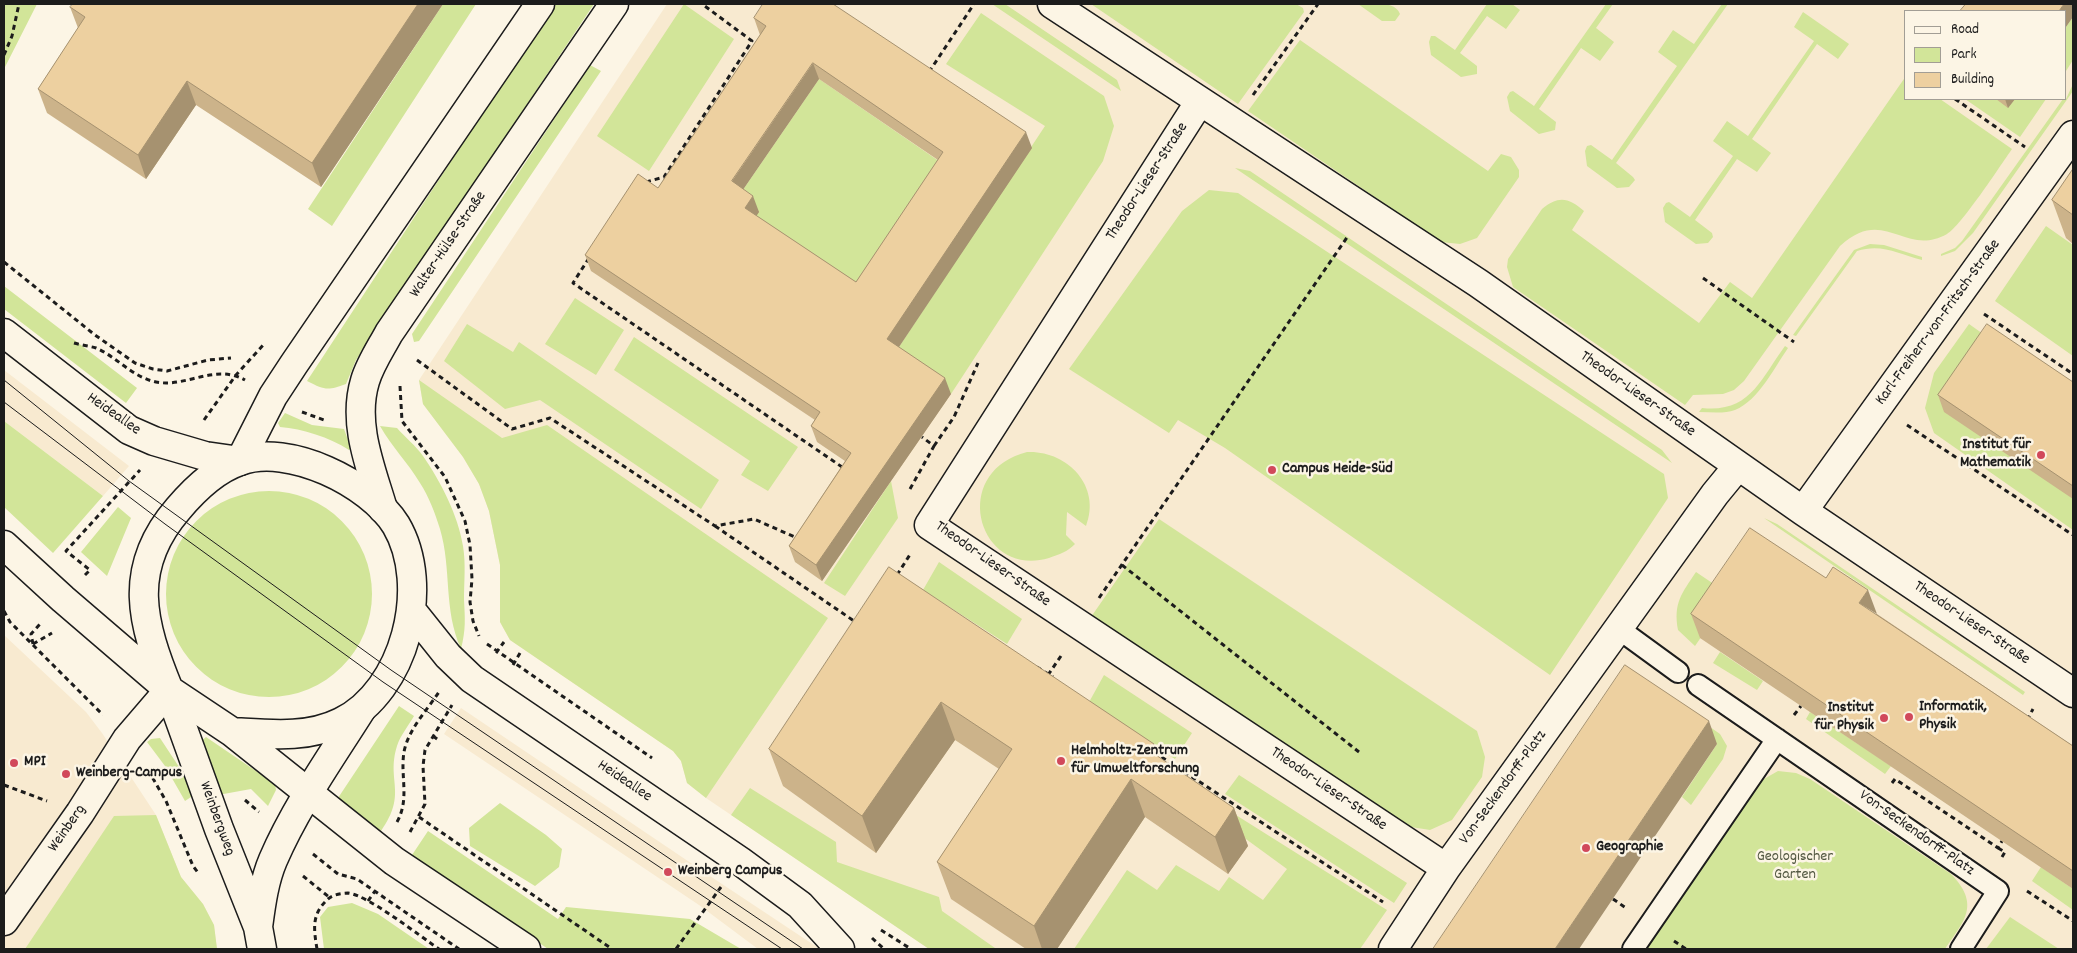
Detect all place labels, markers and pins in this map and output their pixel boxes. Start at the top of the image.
place label: Institut für Mathematik [1960,436,2031,474]
marker: Institut für Mathematik [2035,449,2047,461]
place label: Campus Heide-Süd [1282,460,1393,480]
marker: Campus Heide-Süd [1266,464,1278,476]
place label: Informatik, Physik [1919,698,1987,736]
place label: Institut für Physik [1815,699,1874,737]
marker: Informatik, Physik [1903,711,1915,723]
marker: Institut für Physik [1878,712,1890,724]
place label: Helmholtz-Zentrum für Umweltforschung [1071,742,1199,780]
place label: MPI [24,753,46,773]
marker: Helmholtz-Zentrum für Umweltforschung [1055,755,1067,767]
marker: MPI [8,757,20,769]
place label: Weinberg-Campus [76,764,182,784]
marker: Weinberg-Campus [60,768,72,780]
place label: Geographie [1596,838,1663,858]
marker: Geographie [1580,842,1592,854]
place label: Weinberg Campus [678,862,783,882]
marker: Weinberg Campus [662,866,674,878]

